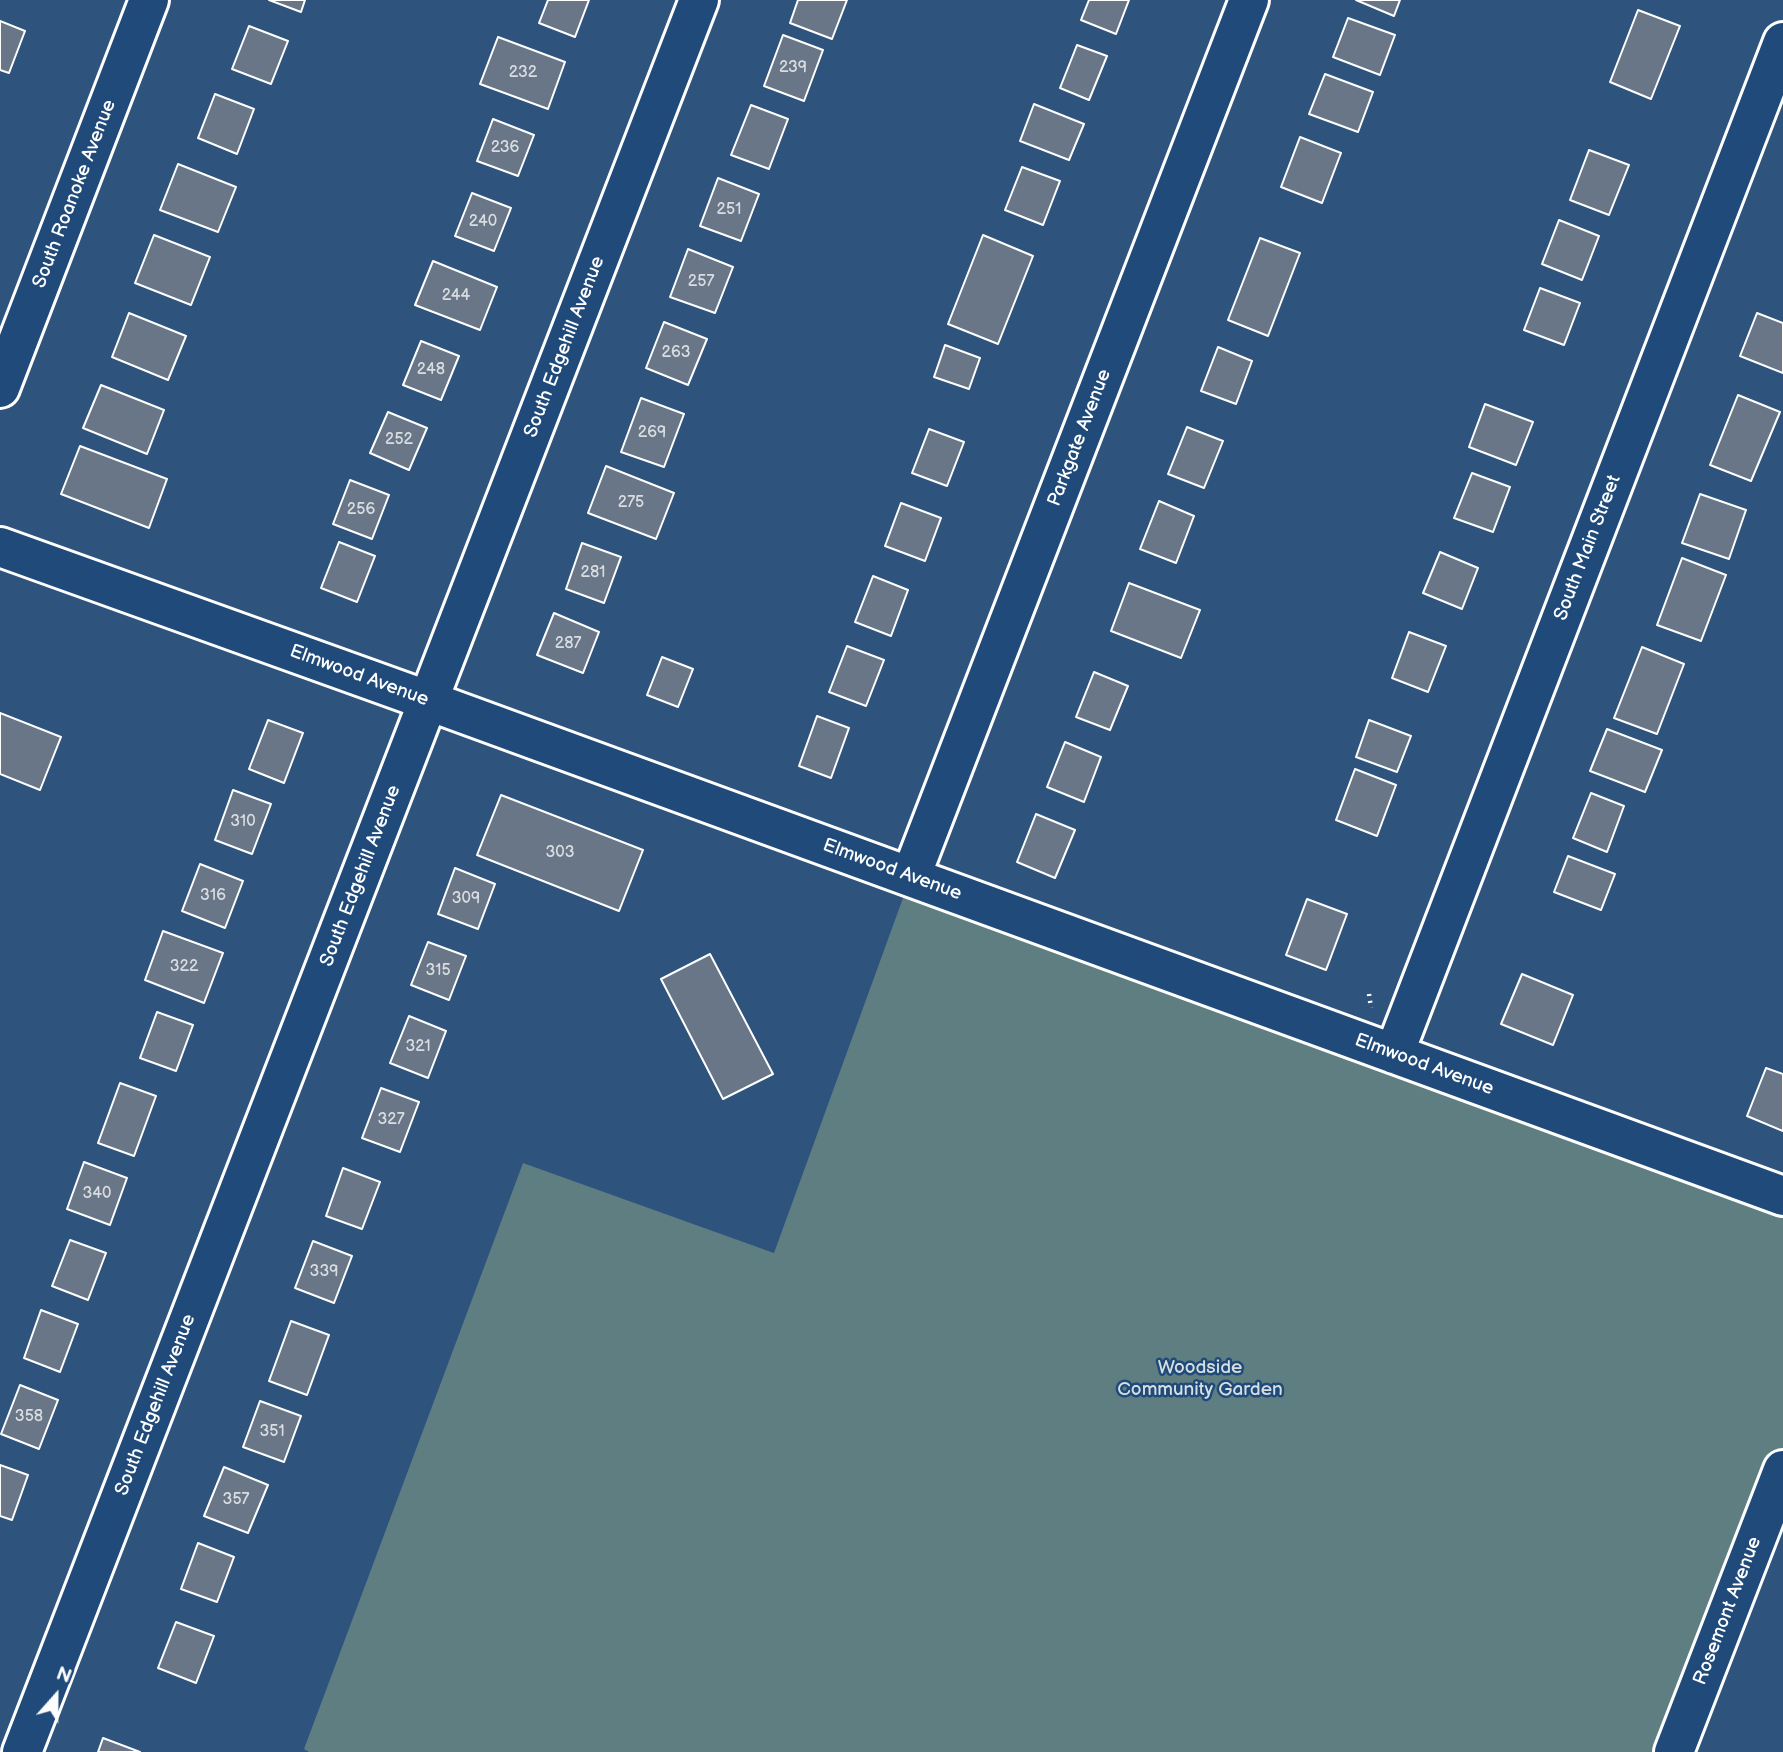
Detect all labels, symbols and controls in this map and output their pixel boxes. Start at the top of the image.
house number: 239 [779,58,807,78]
house number: 232 [509,63,537,83]
street label: South Roanoke Avenue [29,97,121,291]
house number: 236 [491,138,519,158]
house number: 251 [717,200,741,220]
house number: 240 [469,212,497,232]
street label: South Edgehill Avenue [520,253,610,441]
house number: 257 [688,272,714,292]
house number: 244 [442,286,470,306]
house number: 263 [661,343,691,363]
house number: 248 [417,360,445,380]
street label: Parkgate Avenue [1043,366,1117,510]
house number: 269 [638,423,666,443]
house number: 252 [385,430,413,450]
street label: South Main Street [1550,472,1626,624]
house number: 275 [618,493,644,513]
house number: 256 [347,500,375,520]
house number: 281 [581,563,605,583]
house number: 287 [555,634,581,654]
street label: Elmwood Avenue [286,640,432,712]
street label: South Edgehill Avenue [316,782,406,970]
house number: 310 [230,812,256,832]
street label: Elmwood Avenue [819,834,965,906]
house number: 303 [545,843,575,863]
house number: 316 [200,886,226,906]
house number: 309 [452,889,480,909]
house number: 322 [170,957,198,977]
house number: 315 [425,961,451,981]
street label: Elmwood Avenue [1351,1029,1497,1101]
house number: 321 [405,1037,431,1057]
house number: 327 [377,1110,405,1130]
house number: 340 [82,1184,112,1204]
house number: 339 [310,1262,338,1282]
street label: South Edgehill Avenue [111,1311,201,1499]
park label: Woodside Community Garden [1117,1357,1283,1401]
house number: 358 [15,1407,43,1427]
house number: 351 [259,1422,285,1442]
house number: 357 [223,1490,249,1510]
street label: Rosemont Avenue [1689,1534,1767,1688]
north arrow [21,1661,91,1731]
text: N [53,1663,74,1689]

